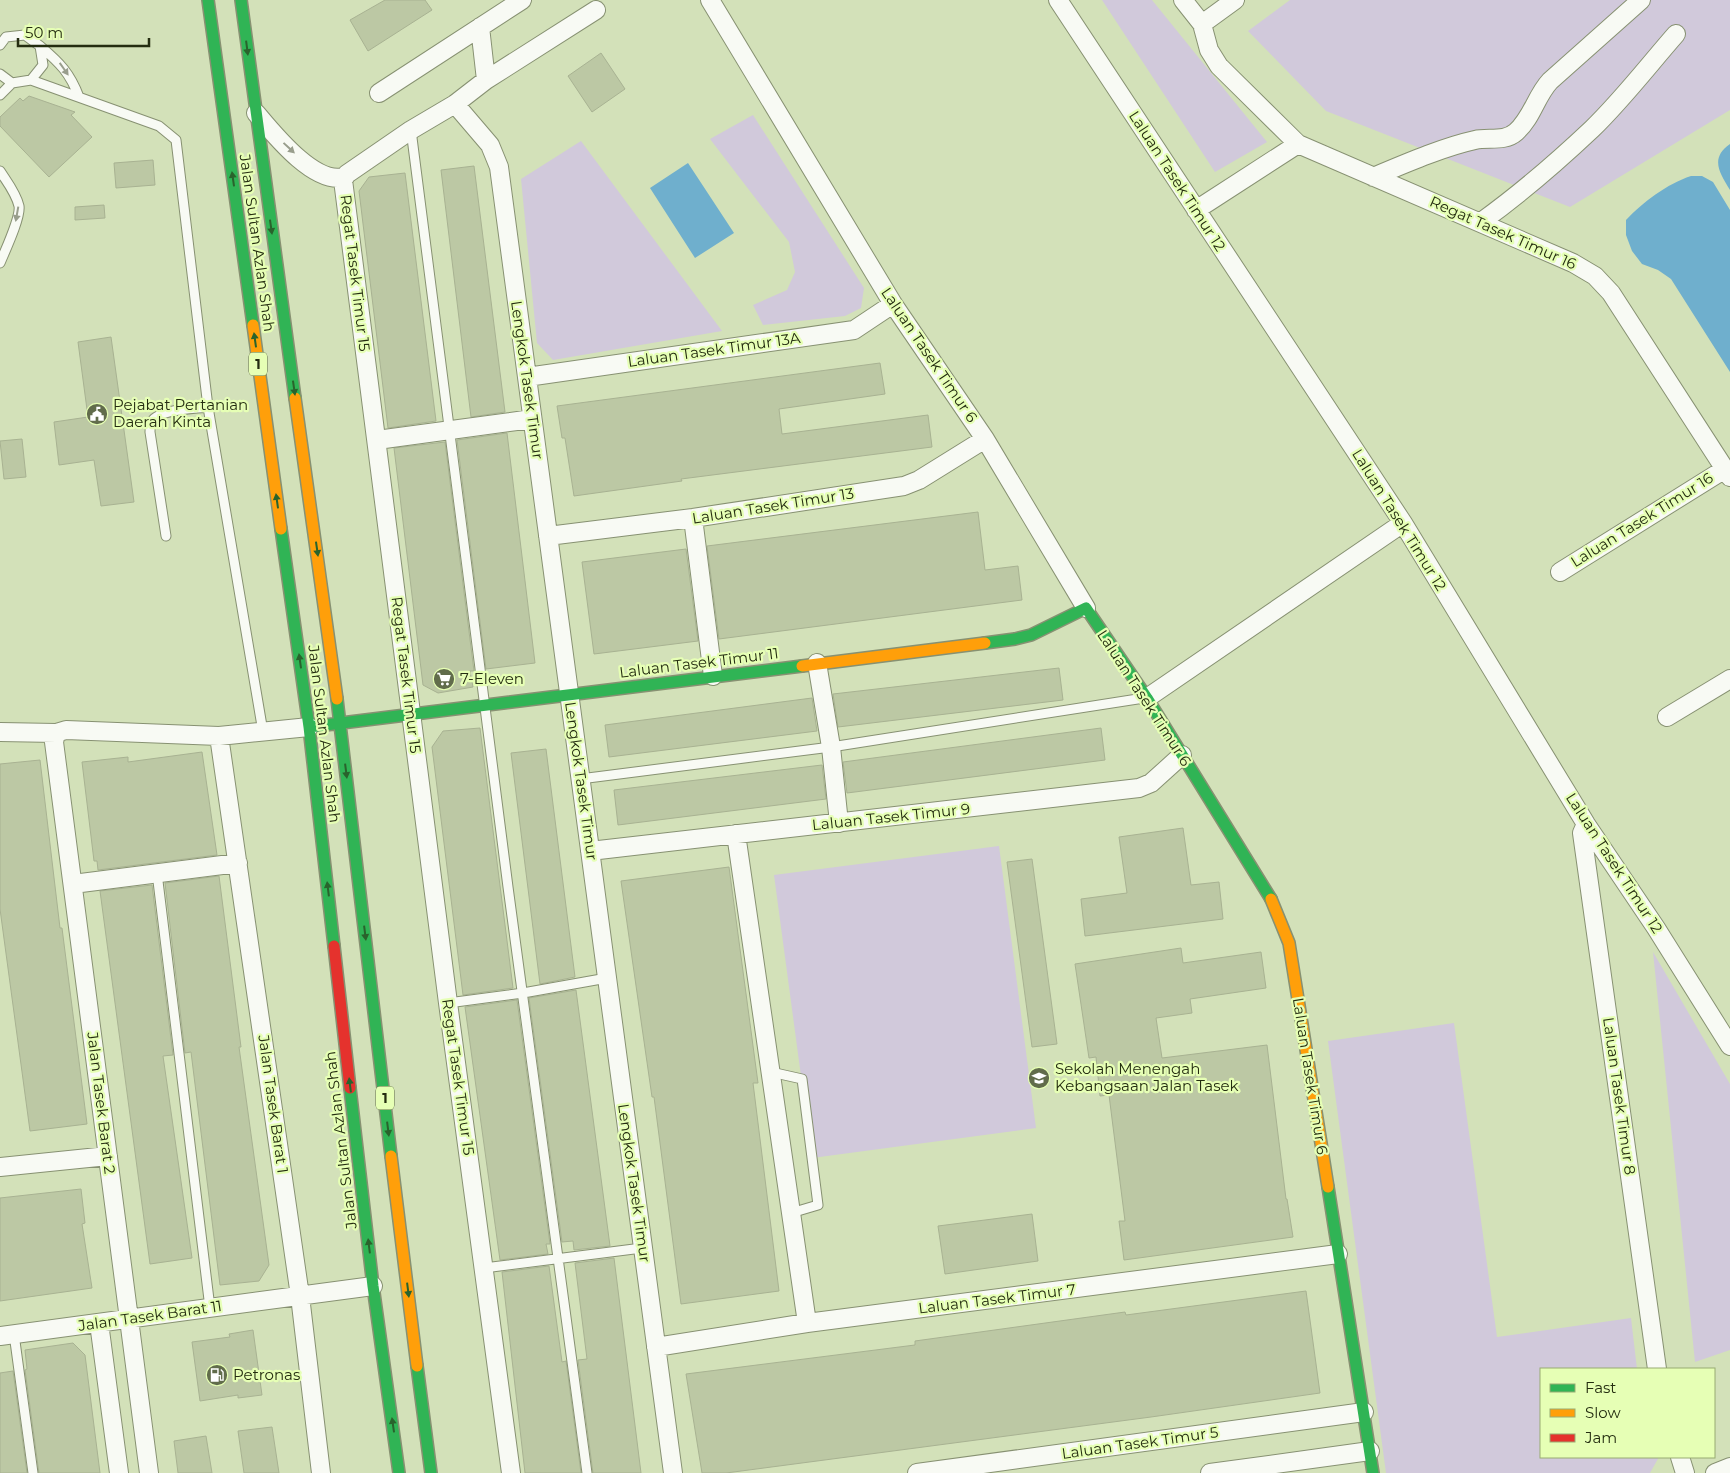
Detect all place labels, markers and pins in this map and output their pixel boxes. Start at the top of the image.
place label: Pejabat Pertanian Daerah Kinta [113,395,248,431]
public building icon: Pejabat Pertanian Daerah Kinta [85,402,109,426]
supermarket icon: 7-Eleven [432,667,456,691]
place label: 7-Eleven [460,669,524,688]
place label: Sekolah Menengah Kebangsaan Jalan Tasek [1055,1059,1239,1095]
school or university icon: Sekolah Menengah Kebangsaan Jalan Tasek [1027,1066,1051,1090]
fuel station icon: Petronas [205,1363,229,1387]
place label: Petronas [233,1365,300,1384]

